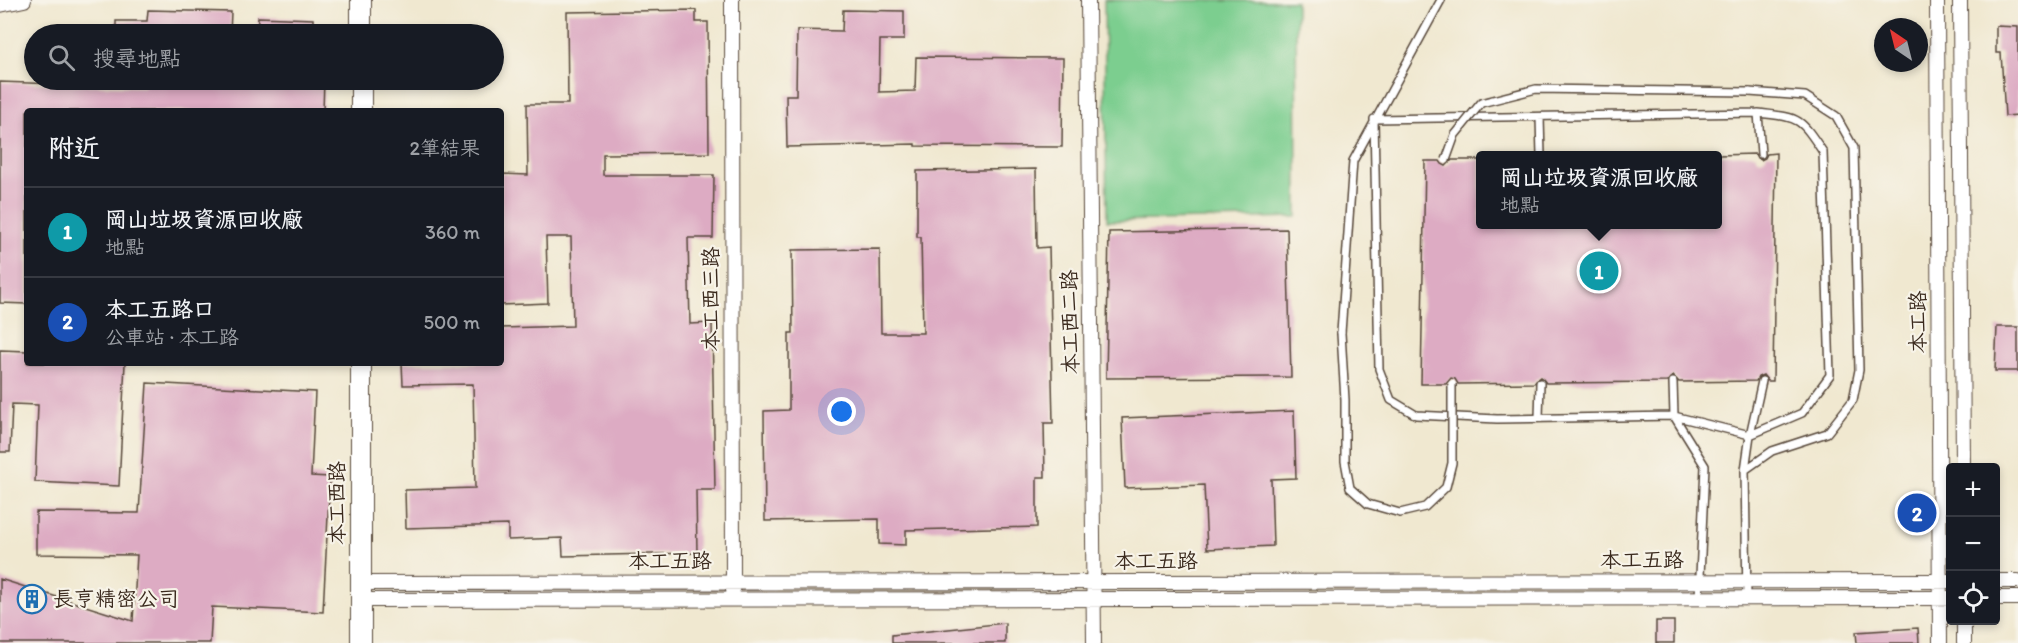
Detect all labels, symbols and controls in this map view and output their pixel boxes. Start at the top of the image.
north arrow [1874,18,1928,72]
search box [24,24,504,90]
icon: search [45,41,78,74]
text: 搜尋地點 [93,45,181,72]
text: 附近 [48,132,100,164]
text: 2筆結果 [409,136,480,160]
popup [1476,151,1722,229]
text: 岡山垃圾資源回收廠 [1500,164,1698,191]
text: 地點 [1500,193,1540,217]
text: 岡山垃圾資源回收廠 [105,206,303,233]
text: 1 [63,220,72,244]
text: 360 m [425,220,480,244]
text: 地點 [105,235,145,259]
street label: 本工西三路 [698,247,723,352]
pin: 1 [1580,248,1618,294]
street label: 本工西二路 [1056,269,1083,375]
street label: 本工路 [1905,291,1930,354]
text: 本工五路口 [105,296,215,323]
text: 2 [62,310,73,334]
text: 500 m [424,310,480,334]
text: 公車站 · 本工路 [105,325,239,349]
your location [827,397,856,426]
street label: 本工西路 [324,461,349,545]
map controls [1946,463,2000,625]
button: + [1946,463,2000,517]
pin: 2 [1898,490,1936,536]
button: − [1946,517,2000,571]
street label: 本工五路 [1600,547,1684,572]
street label: 本工五路 [628,548,712,573]
street label: 本工五路 [1114,548,1198,573]
button: locate [1946,571,2000,625]
building icon: 長亨精密公司 [16,583,48,615]
place label: 長亨精密公司 [53,586,179,611]

